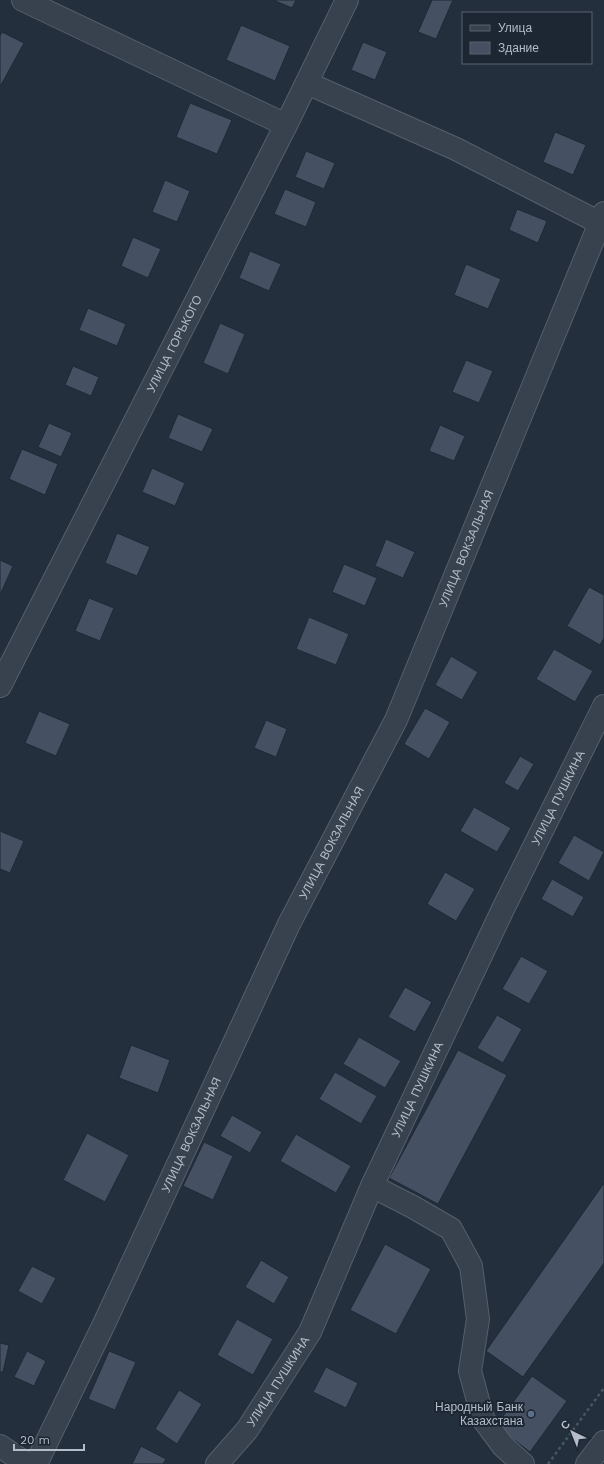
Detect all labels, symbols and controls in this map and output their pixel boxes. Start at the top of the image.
legend [462,12,592,64]
text: Улица [498,21,532,35]
text: Здание [498,41,539,55]
street label: УЛИЦА ГОРЬКОГО [144,293,205,395]
street label: УЛИЦА ВОКЗАЛЬНАЯ [436,488,497,609]
street label: УЛИЦА ПУШКИНА [529,748,588,848]
street label: УЛИЦА ВОКЗАЛЬНАЯ [296,784,367,902]
street label: УЛИЦА ПУШКИНА [389,1040,446,1140]
street label: УЛИЦА ВОКЗАЛЬНАЯ [159,1075,224,1195]
street label: УЛИЦА ПУШКИНА [244,1334,312,1429]
place label: Народный Банк Казахстана [435,1400,524,1428]
marker: Народный Банк Казахстана [526,1409,536,1419]
north arrow [552,1412,592,1452]
text: С [558,1418,573,1433]
scale bar [14,1426,84,1452]
text: 20 m [20,1433,50,1447]

